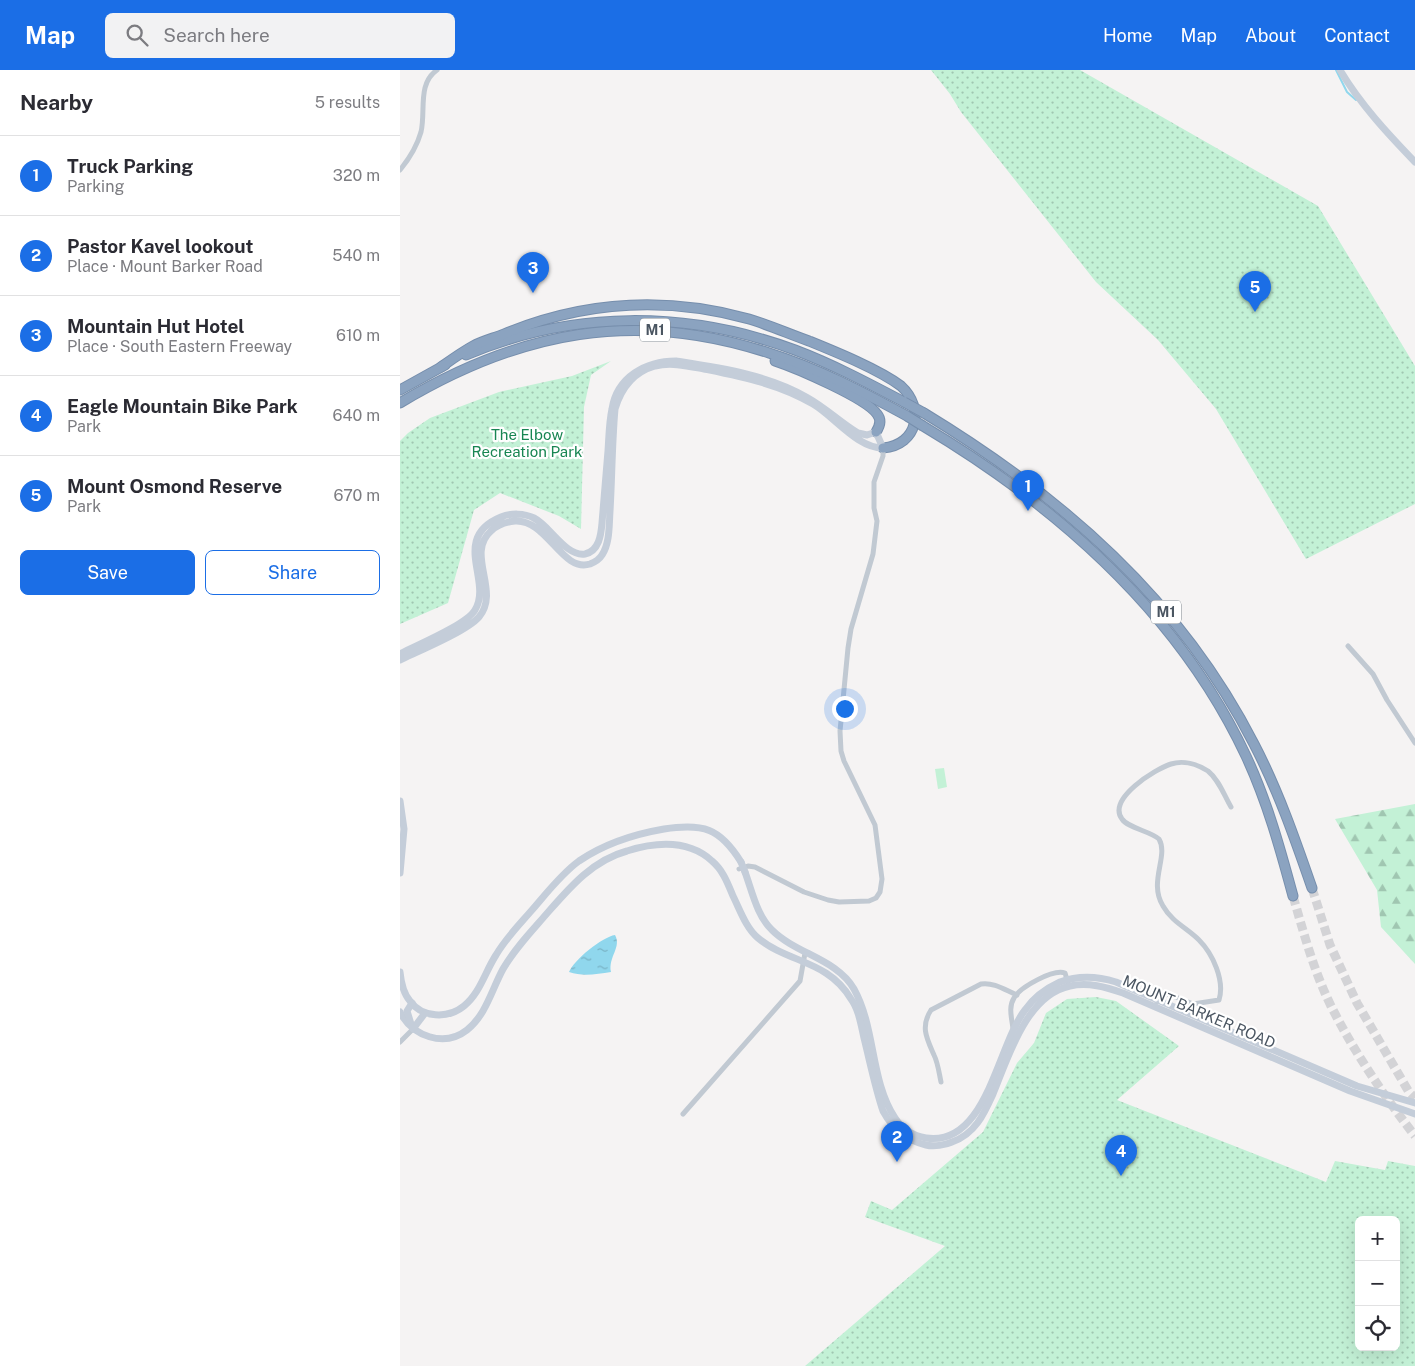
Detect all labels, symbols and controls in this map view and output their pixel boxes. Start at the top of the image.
search box [105,13,455,58]
text: Map [25,21,75,49]
icon: search [123,21,151,49]
text: Search here [163,24,270,46]
text: Home [1103,25,1153,46]
text: Map [1181,25,1217,46]
text: About [1245,25,1296,46]
text: Contact [1324,25,1390,46]
text: Nearby [20,90,93,115]
text: 5 results [315,93,380,112]
text: Truck Parking [67,155,193,177]
text: 1 [33,166,39,185]
text: 320 m [333,166,380,185]
text: Parking [67,177,124,196]
text: Pastor Kavel lookout [67,235,253,257]
text: 2 [31,246,41,265]
text: 540 m [332,246,380,265]
pin: 3 [517,252,549,293]
text: Place · Mount Barker Road [67,257,263,276]
pin: 5 [1239,271,1271,312]
text: Mountain Hut Hotel [67,315,245,337]
road number: M1 [640,318,670,342]
text: 3 [31,326,41,345]
text: 610 m [336,326,380,345]
text: Place · South Eastern Freeway [67,337,292,356]
text: Eagle Mountain Bike Park [67,395,298,417]
text: 4 [31,406,41,425]
text: 640 m [332,406,380,425]
text: Park [67,417,101,436]
park label: The Elbow Recreation Park [472,426,582,460]
pin: 1 [1012,470,1044,511]
text: Mount Osmond Reserve [67,475,282,497]
text: 5 [31,486,41,505]
text: 670 m [334,486,380,505]
text: Park [67,497,101,516]
button: Save [20,550,195,595]
button: Share [205,550,380,595]
road number: M1 [1151,600,1181,624]
your location [832,696,858,722]
street label: MOUNT BARKER ROAD [1120,972,1278,1051]
pin: 2 [881,1121,913,1162]
pin: 4 [1105,1135,1137,1176]
map controls [1355,1216,1400,1351]
button: + [1355,1216,1400,1261]
button: − [1355,1261,1400,1306]
button: locate [1355,1306,1400,1351]

